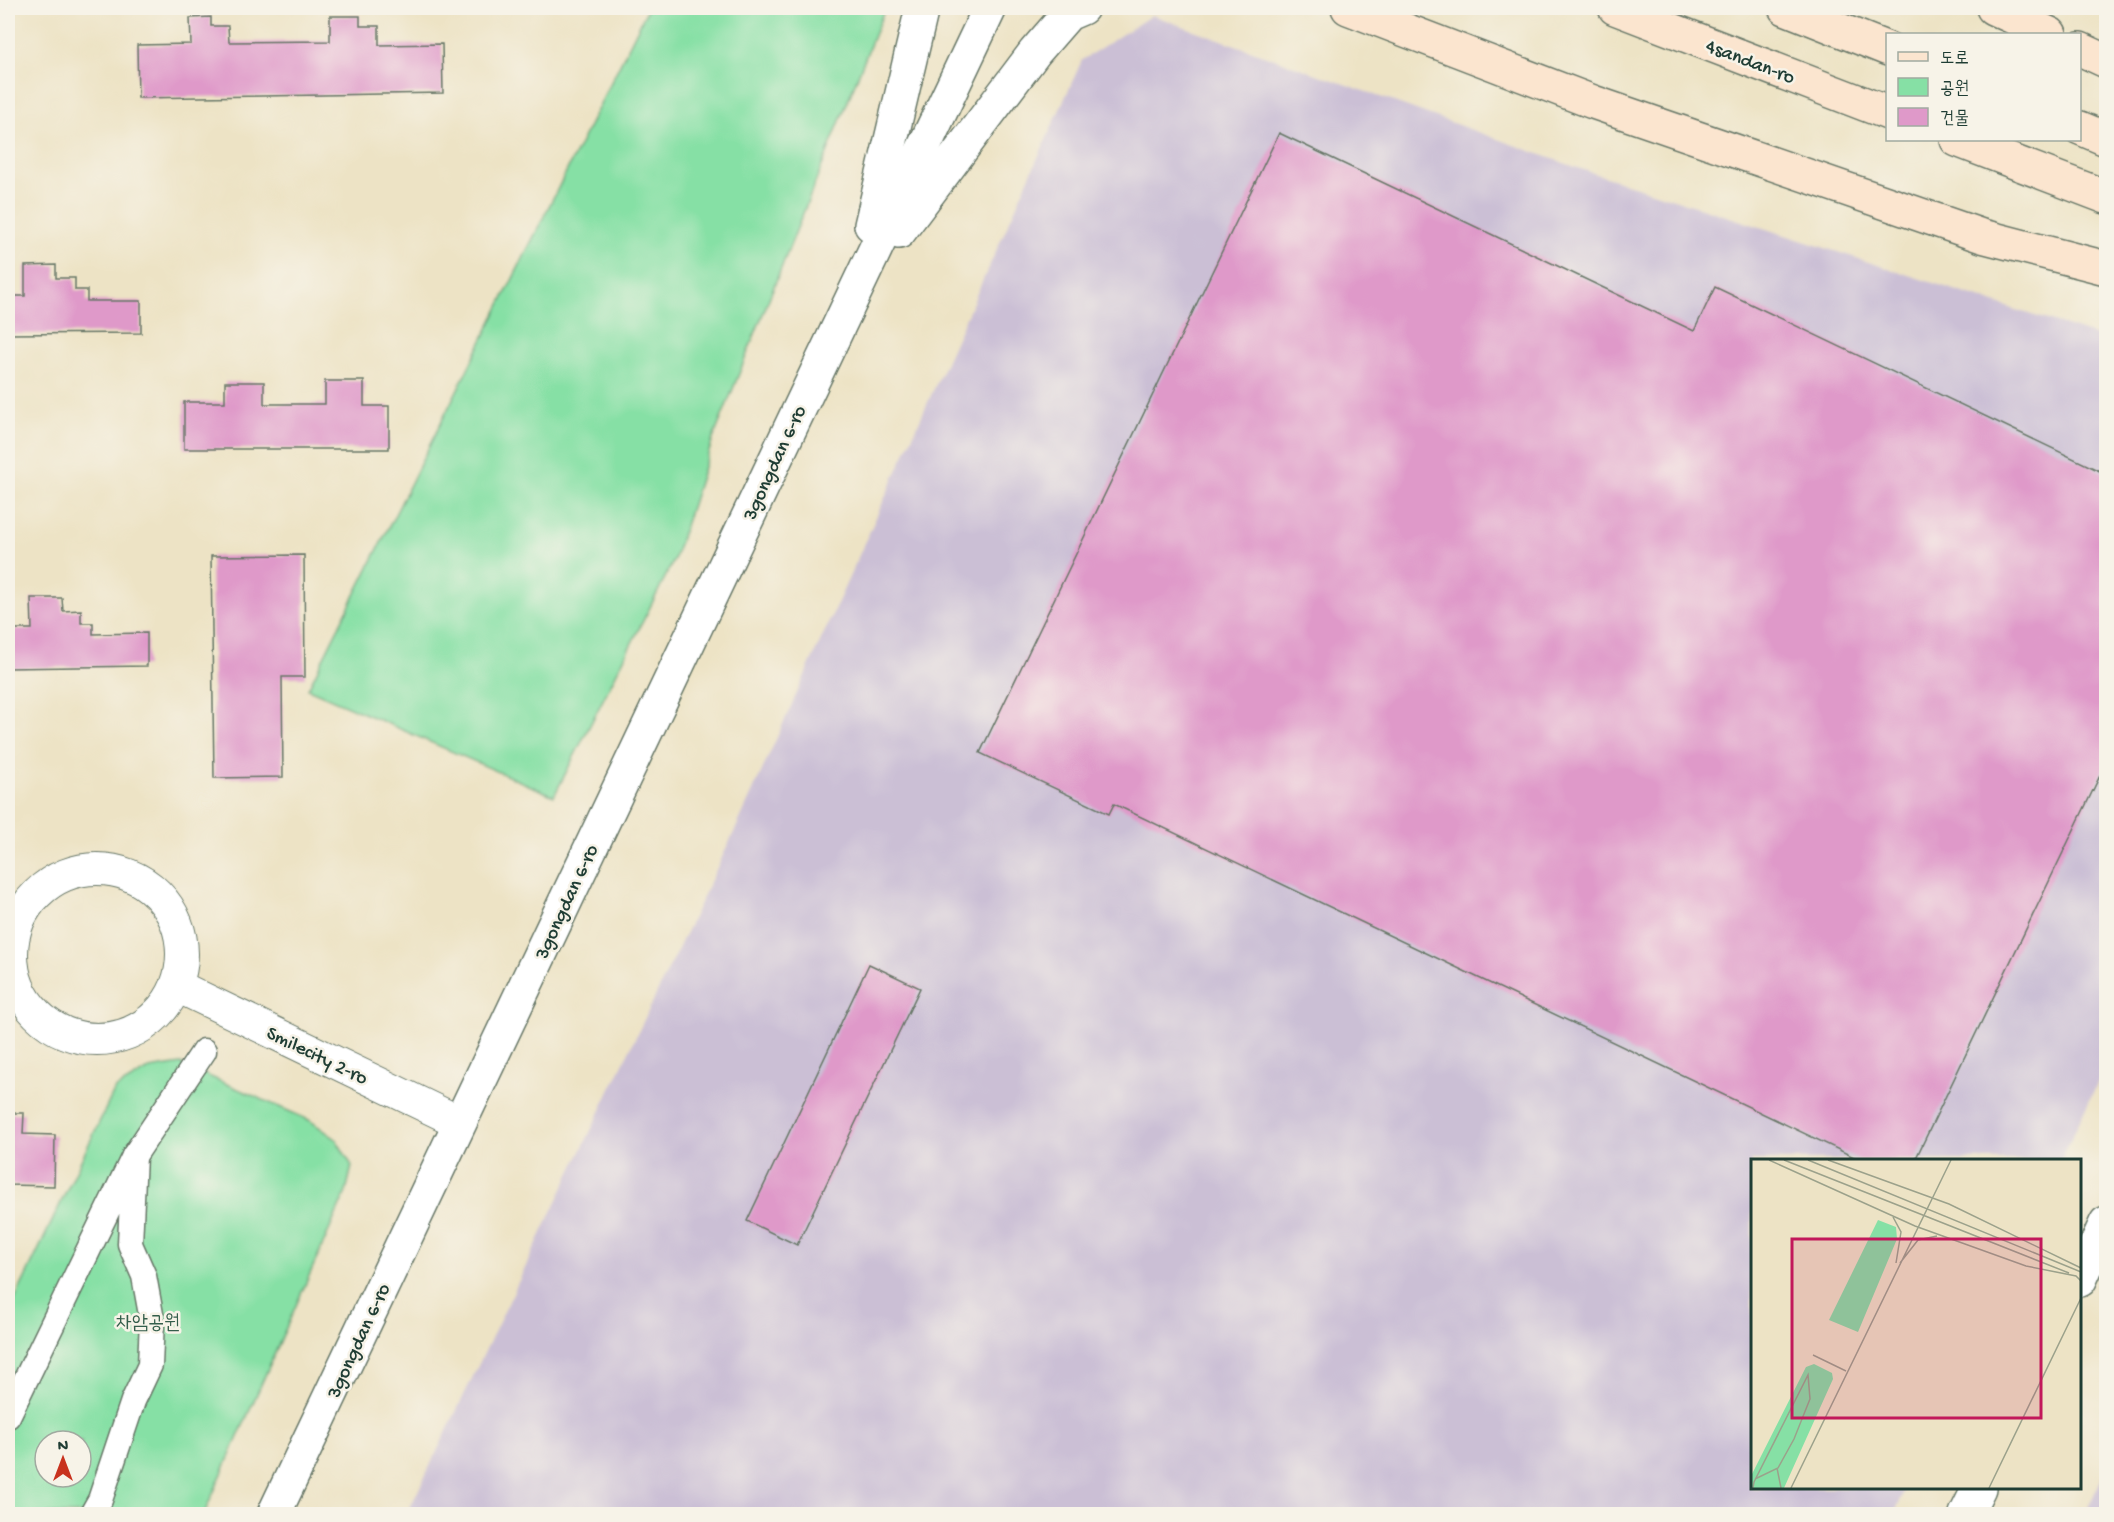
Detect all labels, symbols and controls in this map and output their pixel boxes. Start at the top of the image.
legend [1886,33,2081,141]
street label: 4sandan-ro [1702,36,1798,91]
text: 도로 [1940,49,1969,70]
text: 공원 [1940,79,1969,100]
text: 건물 [1940,109,1969,130]
street label: 3gongdan 6-ro [739,402,813,525]
street label: 3gongdan 6-ro [531,841,605,964]
street label: Smilecity 2-ro [262,1023,371,1092]
inset map [1751,1159,2081,1489]
street label: 3gongdan 6-ro [323,1280,397,1403]
park label: 차암공원 [116,1313,180,1336]
north arrow [33,1429,93,1489]
text: N [58,1438,69,1457]

